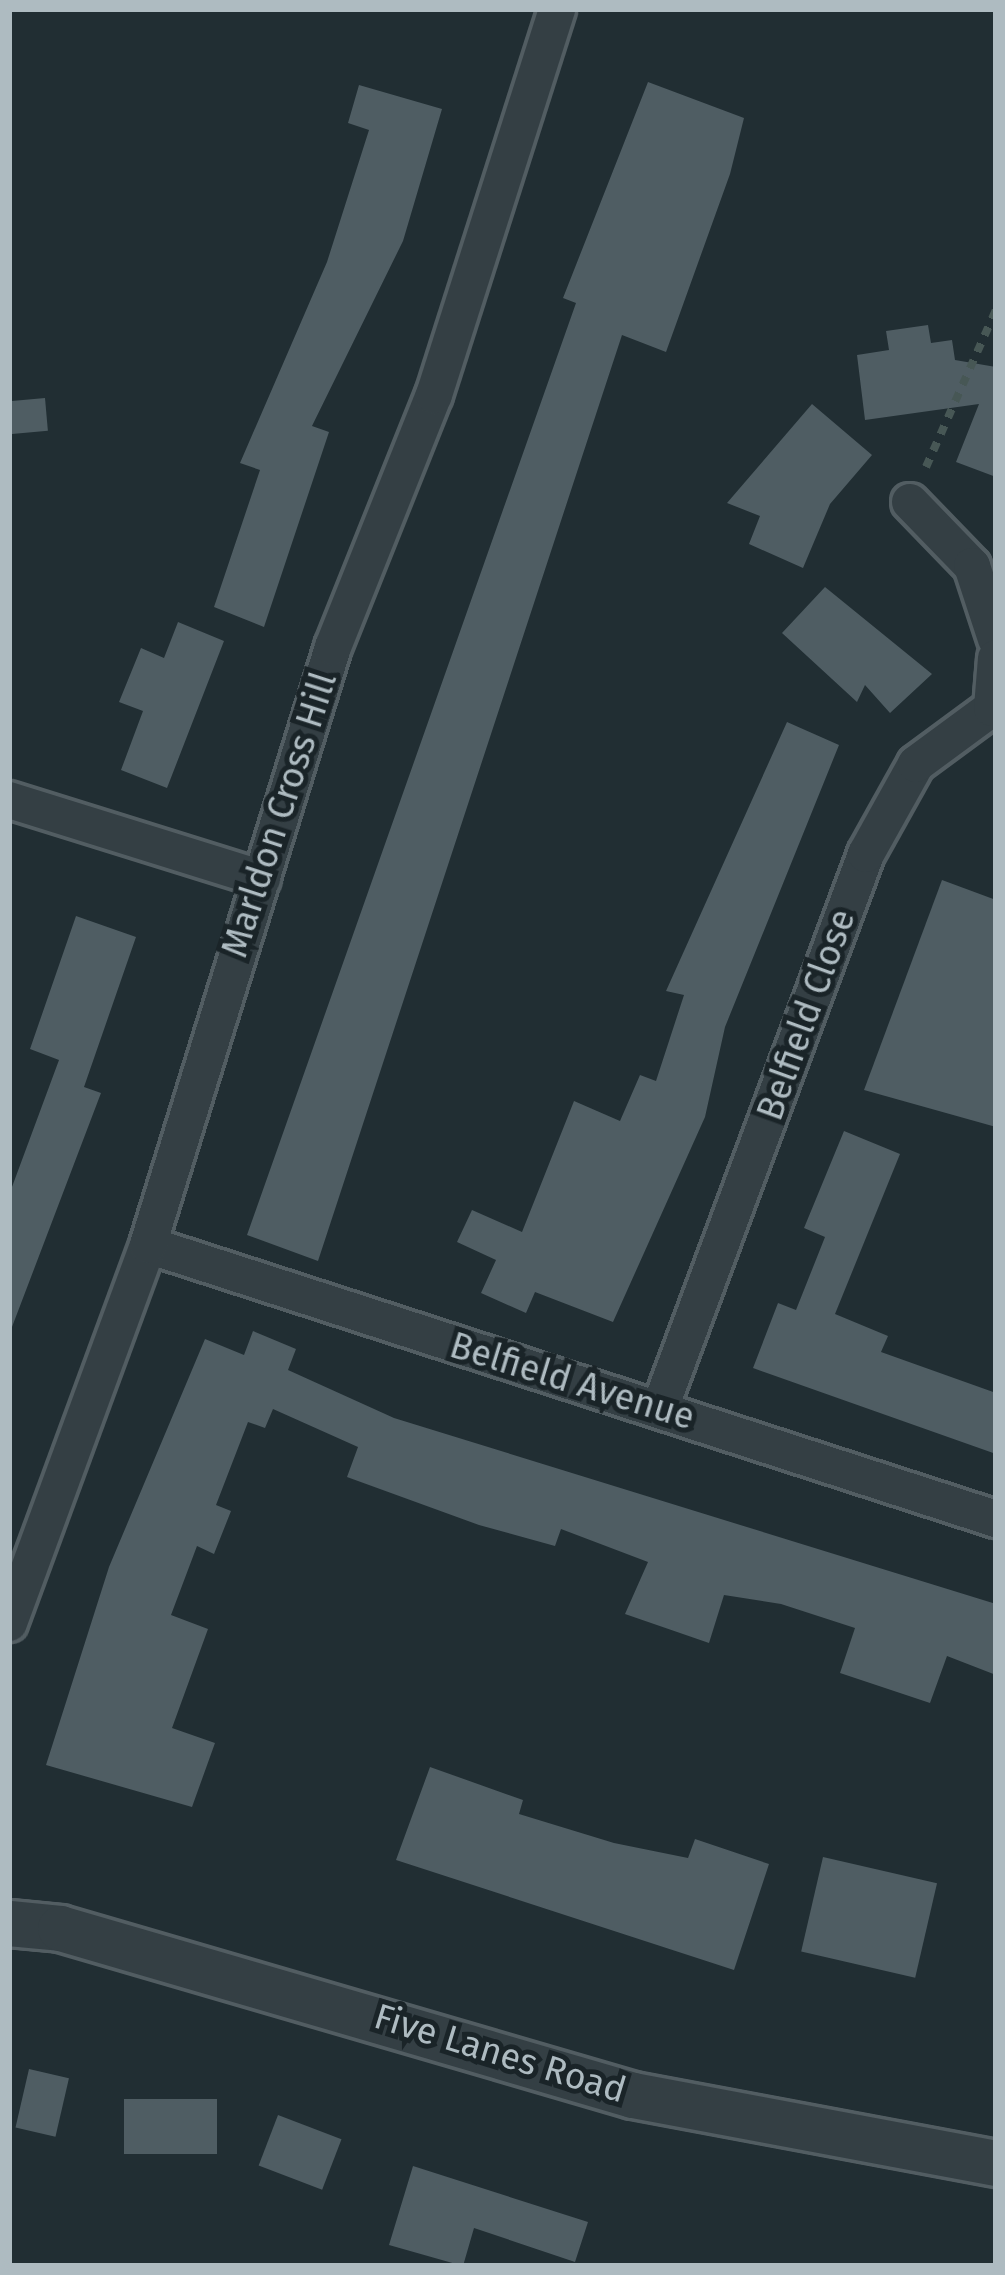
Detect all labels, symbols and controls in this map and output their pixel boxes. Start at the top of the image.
street label: Marldon Cross Hill [214,667,346,963]
street label: Belfield Close [749,904,865,1126]
street label: Belfield Avenue [445,1324,699,1440]
street label: Five Lanes Road [369,1995,631,2113]

